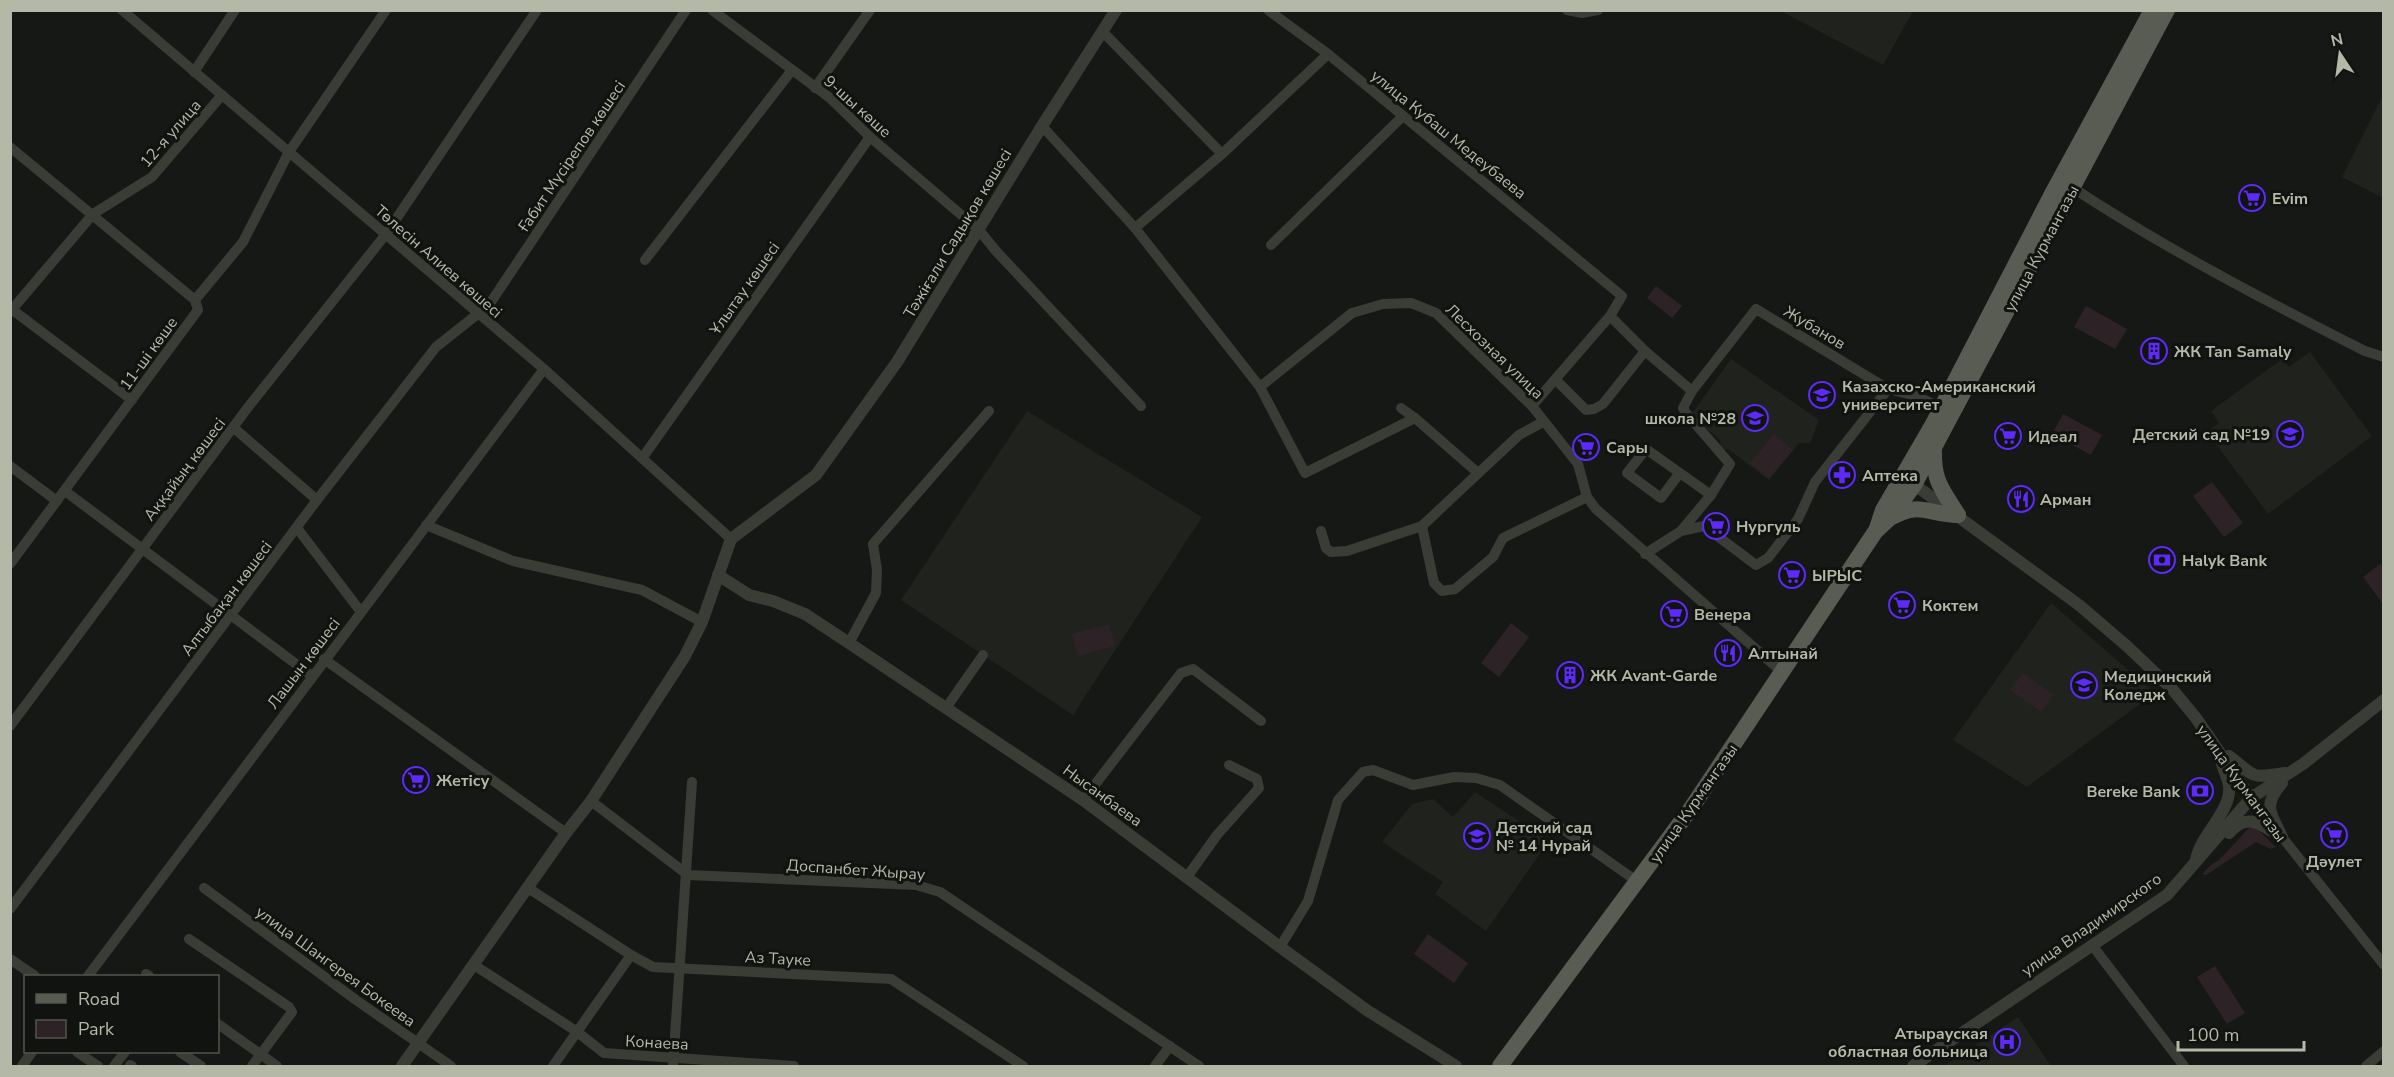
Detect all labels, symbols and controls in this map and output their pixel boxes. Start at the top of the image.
north arrow [2310,24,2370,84]
text: N [2329,28,2345,52]
street label: улица Кубаш Медеубаева [1366,65,1531,204]
street label: 9-шы көше [819,71,896,143]
street label: Ғабит Мүсірепов көшесi [513,77,631,237]
street label: 12-я улица [135,95,206,172]
street label: Тәжіғали Садықов көшесі [899,145,1017,322]
street label: улица Курмангазы [1999,181,2085,316]
supermarket icon: Evim [2237,183,2267,213]
place label: Evim [2272,188,2308,210]
street label: Төлесін Алиев көшесі [370,200,507,323]
street label: Ұлытау көшесi [704,238,785,340]
street label: Лесхозная улица [1440,299,1548,404]
street label: Жубанов [1780,301,1850,355]
street label: 11-ші көше [115,312,183,395]
building icon: ЖК Tan Samaly [2139,336,2169,366]
place label: ЖК Tan Samaly [2174,341,2292,363]
place label: Казахско-Американский университет [1842,376,2036,416]
school or university icon: Казахско-Американский университет [1807,380,1837,410]
school or university icon: школа №28 [1740,403,1770,433]
place label: школа №28 [1645,408,1736,430]
street label: Аққайың көшесі [139,414,231,526]
school or university icon: Детский сад №19 [2275,419,2305,449]
supermarket icon: Идеал [1993,421,2023,451]
place label: Детский сад №19 [2133,424,2270,446]
place label: Идеал [2028,426,2077,448]
supermarket icon: Сары [1571,432,1601,462]
place label: Сары [1606,437,1648,459]
pharmacy icon: Аптека [1827,460,1857,490]
place label: Аптека [1862,465,1918,487]
restaurant icon: Арман [2006,484,2036,514]
place label: Арман [2040,489,2091,511]
supermarket icon: Нургуль [1701,511,1731,541]
place label: Нургуль [1736,516,1801,538]
street label: Алтыбақан көшесі [176,537,277,661]
bank icon: Halyk Bank [2147,545,2177,575]
place label: Halyk Bank [2182,550,2267,572]
supermarket icon: ЫРЫС [1777,560,1807,590]
place label: ЫРЫС [1812,565,1862,587]
supermarket icon: Коктем [1887,590,1917,620]
place label: Коктем [1922,595,1978,617]
supermarket icon: Венера [1659,599,1689,629]
place label: Венера [1694,604,1751,626]
street label: Лашын көшесі [262,614,345,714]
restaurant icon: Алтынай [1713,638,1743,668]
place label: Алтынай [1748,643,1818,665]
building icon: ЖК Avant-Garde [1555,660,1585,690]
place label: ЖК Avant-Garde [1590,665,1717,687]
place label: Медицинский Коледж [2104,666,2212,706]
school or university icon: Медицинский Коледж [2069,670,2099,700]
street label: улица Курмангазы [2191,720,2291,847]
street label: улица Курмангазы [1645,740,1743,867]
street label: Нысанбаева [1058,760,1147,832]
supermarket icon: Жетісу [401,765,431,795]
place label: Жетісу [436,770,490,792]
bank icon: Bereke Bank [2185,776,2215,806]
place label: Bereke Bank [2086,781,2180,803]
place label: Детский сад № 14 Нурай [1496,817,1592,857]
supermarket icon: Дәулет [2319,820,2349,850]
school or university icon: Детский сад № 14 Нурай [1462,821,1492,851]
place label: Дәулет [2306,851,2362,873]
street label: Доспанбет Жырау [786,854,927,886]
street label: улица Владимирского [2017,868,2166,982]
street label: улица Шангерея Бокеева [251,901,420,1032]
street label: Аз Тауке [744,946,812,972]
legend [24,975,219,1053]
text: Road [78,987,120,1011]
scale bar [2178,1014,2304,1052]
text: Park [78,1017,115,1041]
place label: Атырауская областная больница [1828,1023,1988,1063]
text: 100 m [2187,1023,2239,1047]
hospital icon: Атырауская областная больница [1992,1027,2022,1057]
street label: Конаева [625,1030,689,1056]

